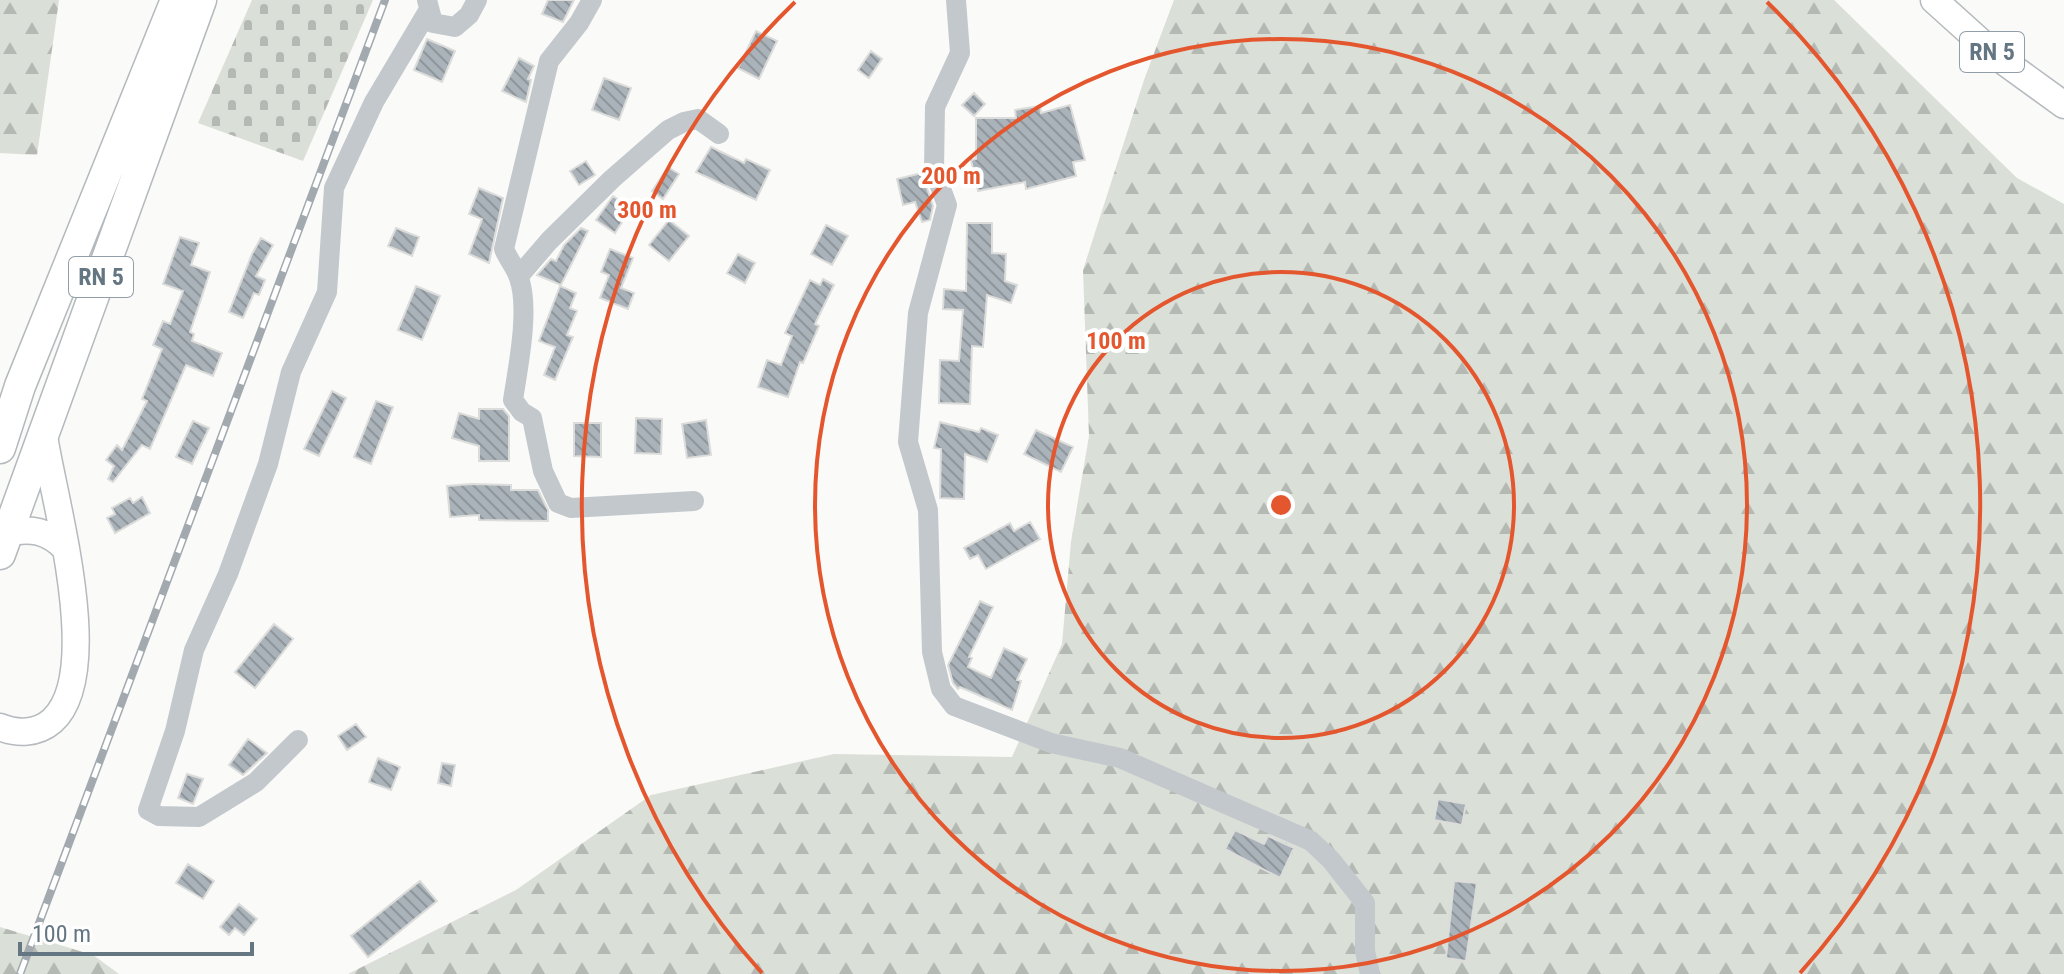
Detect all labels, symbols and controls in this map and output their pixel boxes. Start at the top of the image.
road number: RN 5 [1960,32,2024,72]
text: 200 m [921,162,981,190]
text: 300 m [617,196,677,224]
road number: RN 5 [69,257,133,297]
text: 100 m [1086,327,1146,355]
centre of rings [1267,491,1295,519]
scale bar [20,906,252,956]
text: 100 m [32,920,91,948]

